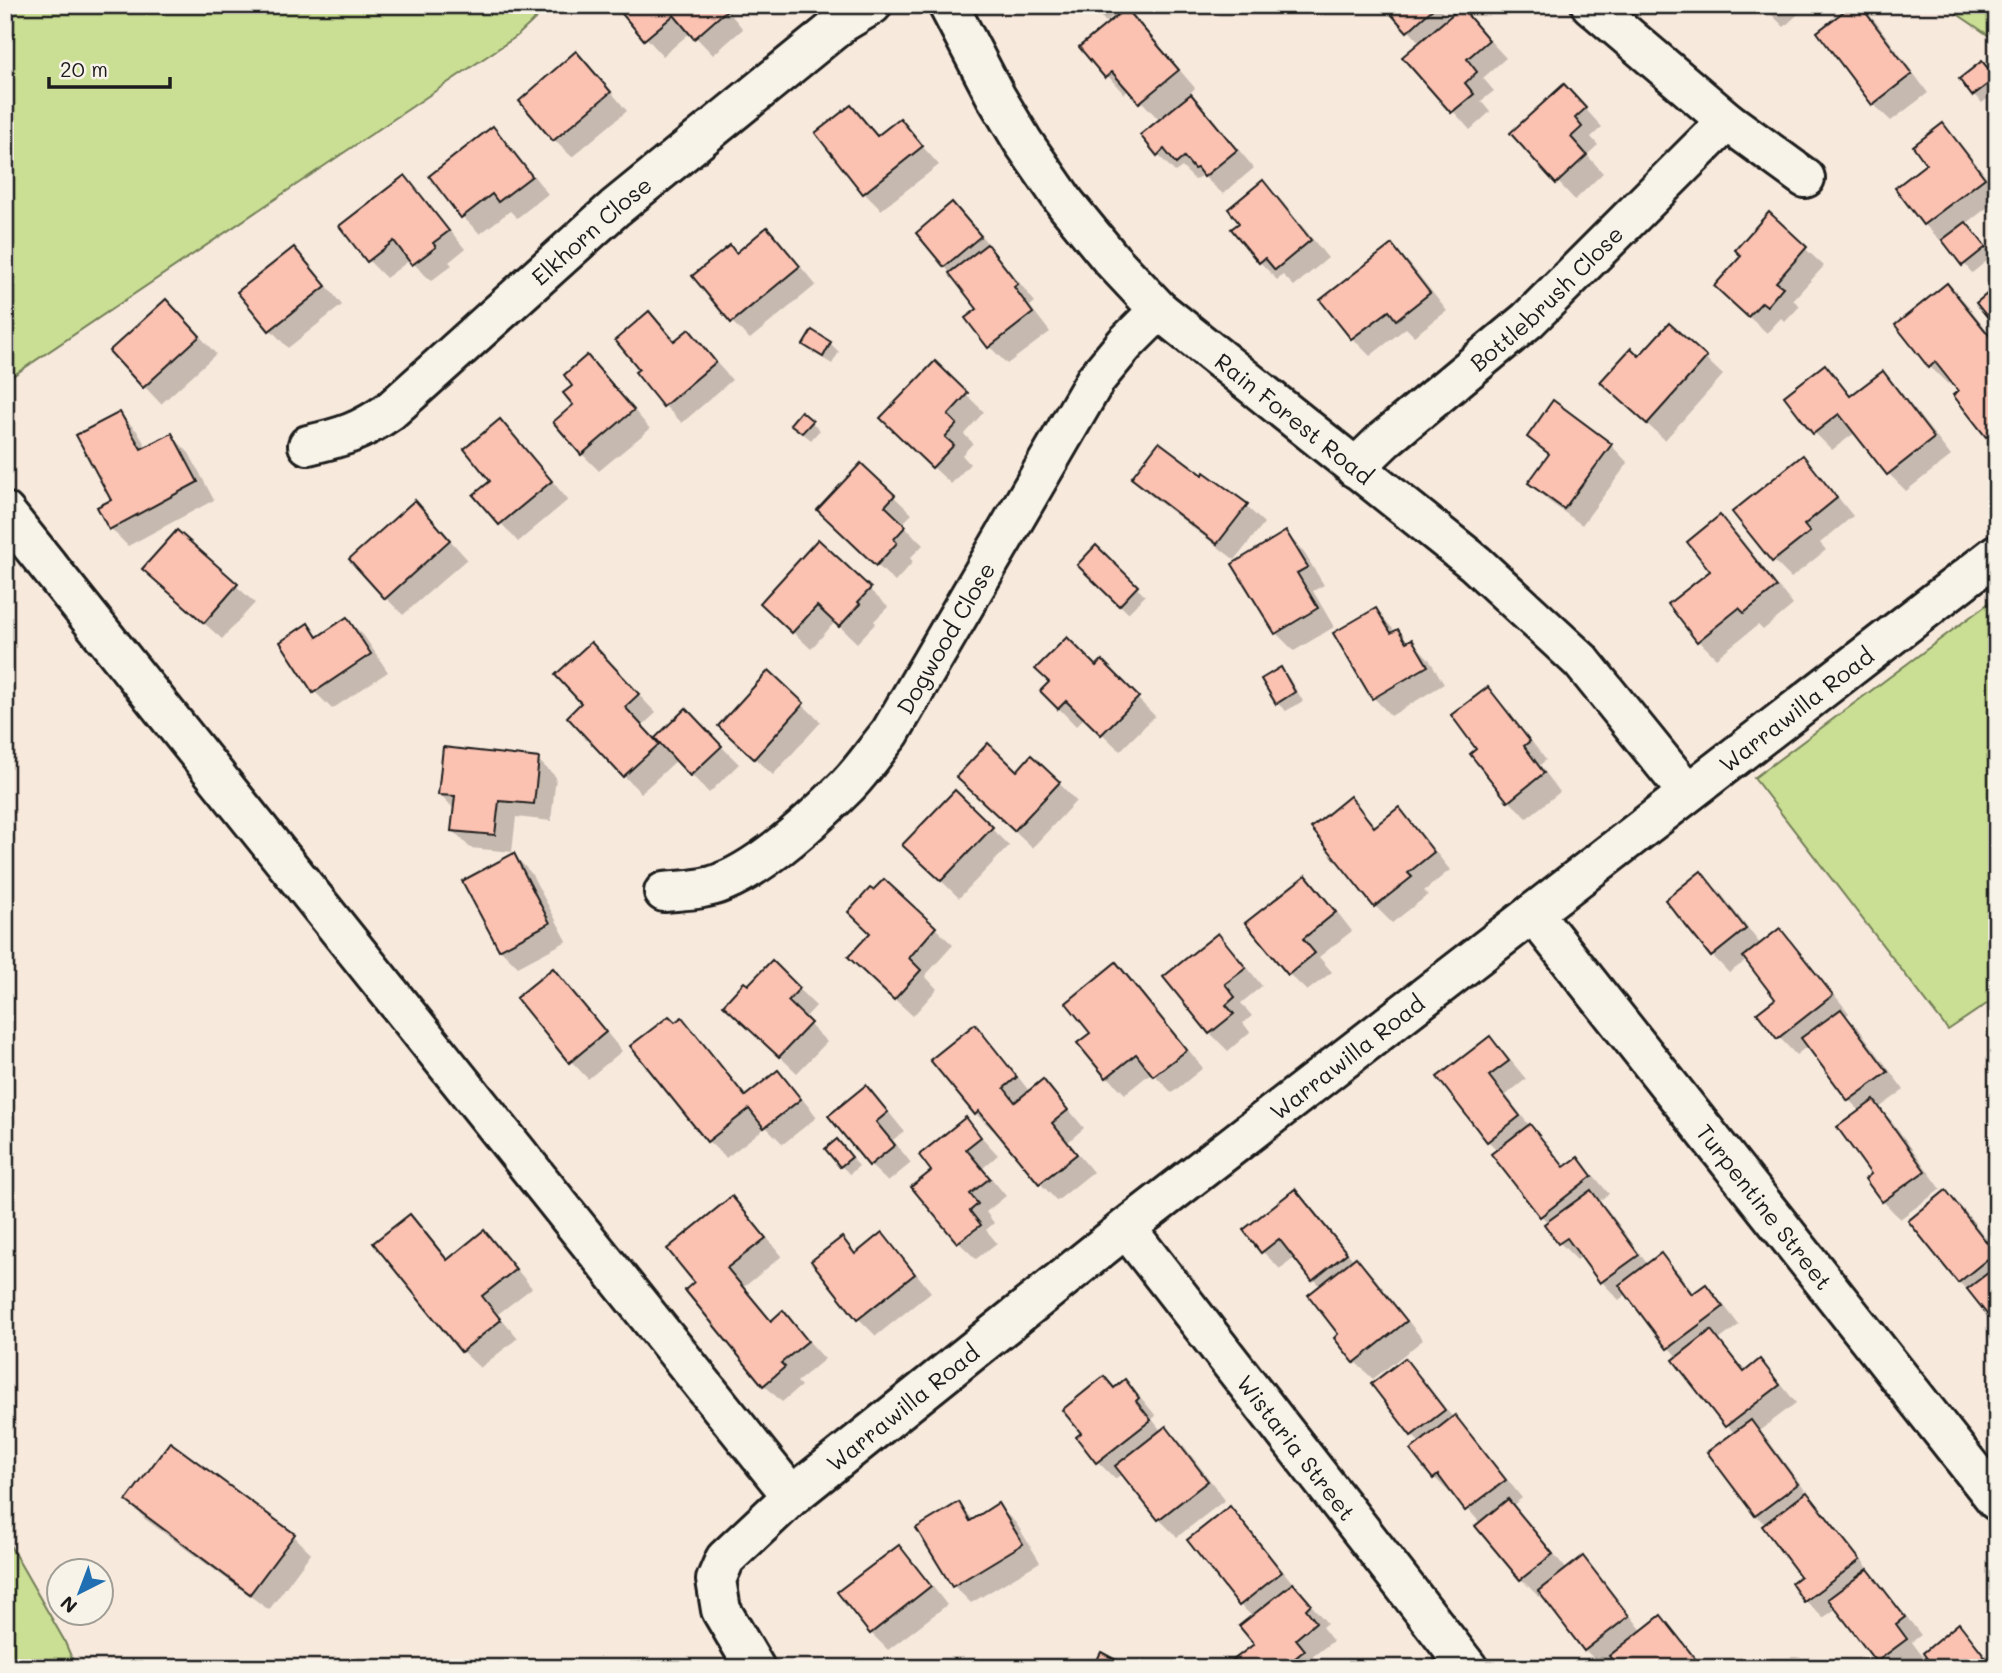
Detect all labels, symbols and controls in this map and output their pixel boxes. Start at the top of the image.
scale bar [49,46,170,90]
text: 20 m [60,55,108,82]
street label: Elkhorn Close [525,169,658,291]
street label: Bottlebrush Close [1463,219,1629,377]
street label: Rain Forest Road [1209,346,1380,491]
street label: Dogwood Close [889,556,1001,720]
street label: Warrawilla Road [1713,640,1879,779]
street label: Warrawilla Road [1264,988,1430,1126]
street label: Turpentine Street [1690,1118,1839,1296]
street label: Warrawilla Road [820,1337,985,1478]
street label: Wistaria Street [1231,1369,1363,1526]
north arrow [46,1558,116,1628]
text: N [55,1591,82,1619]

